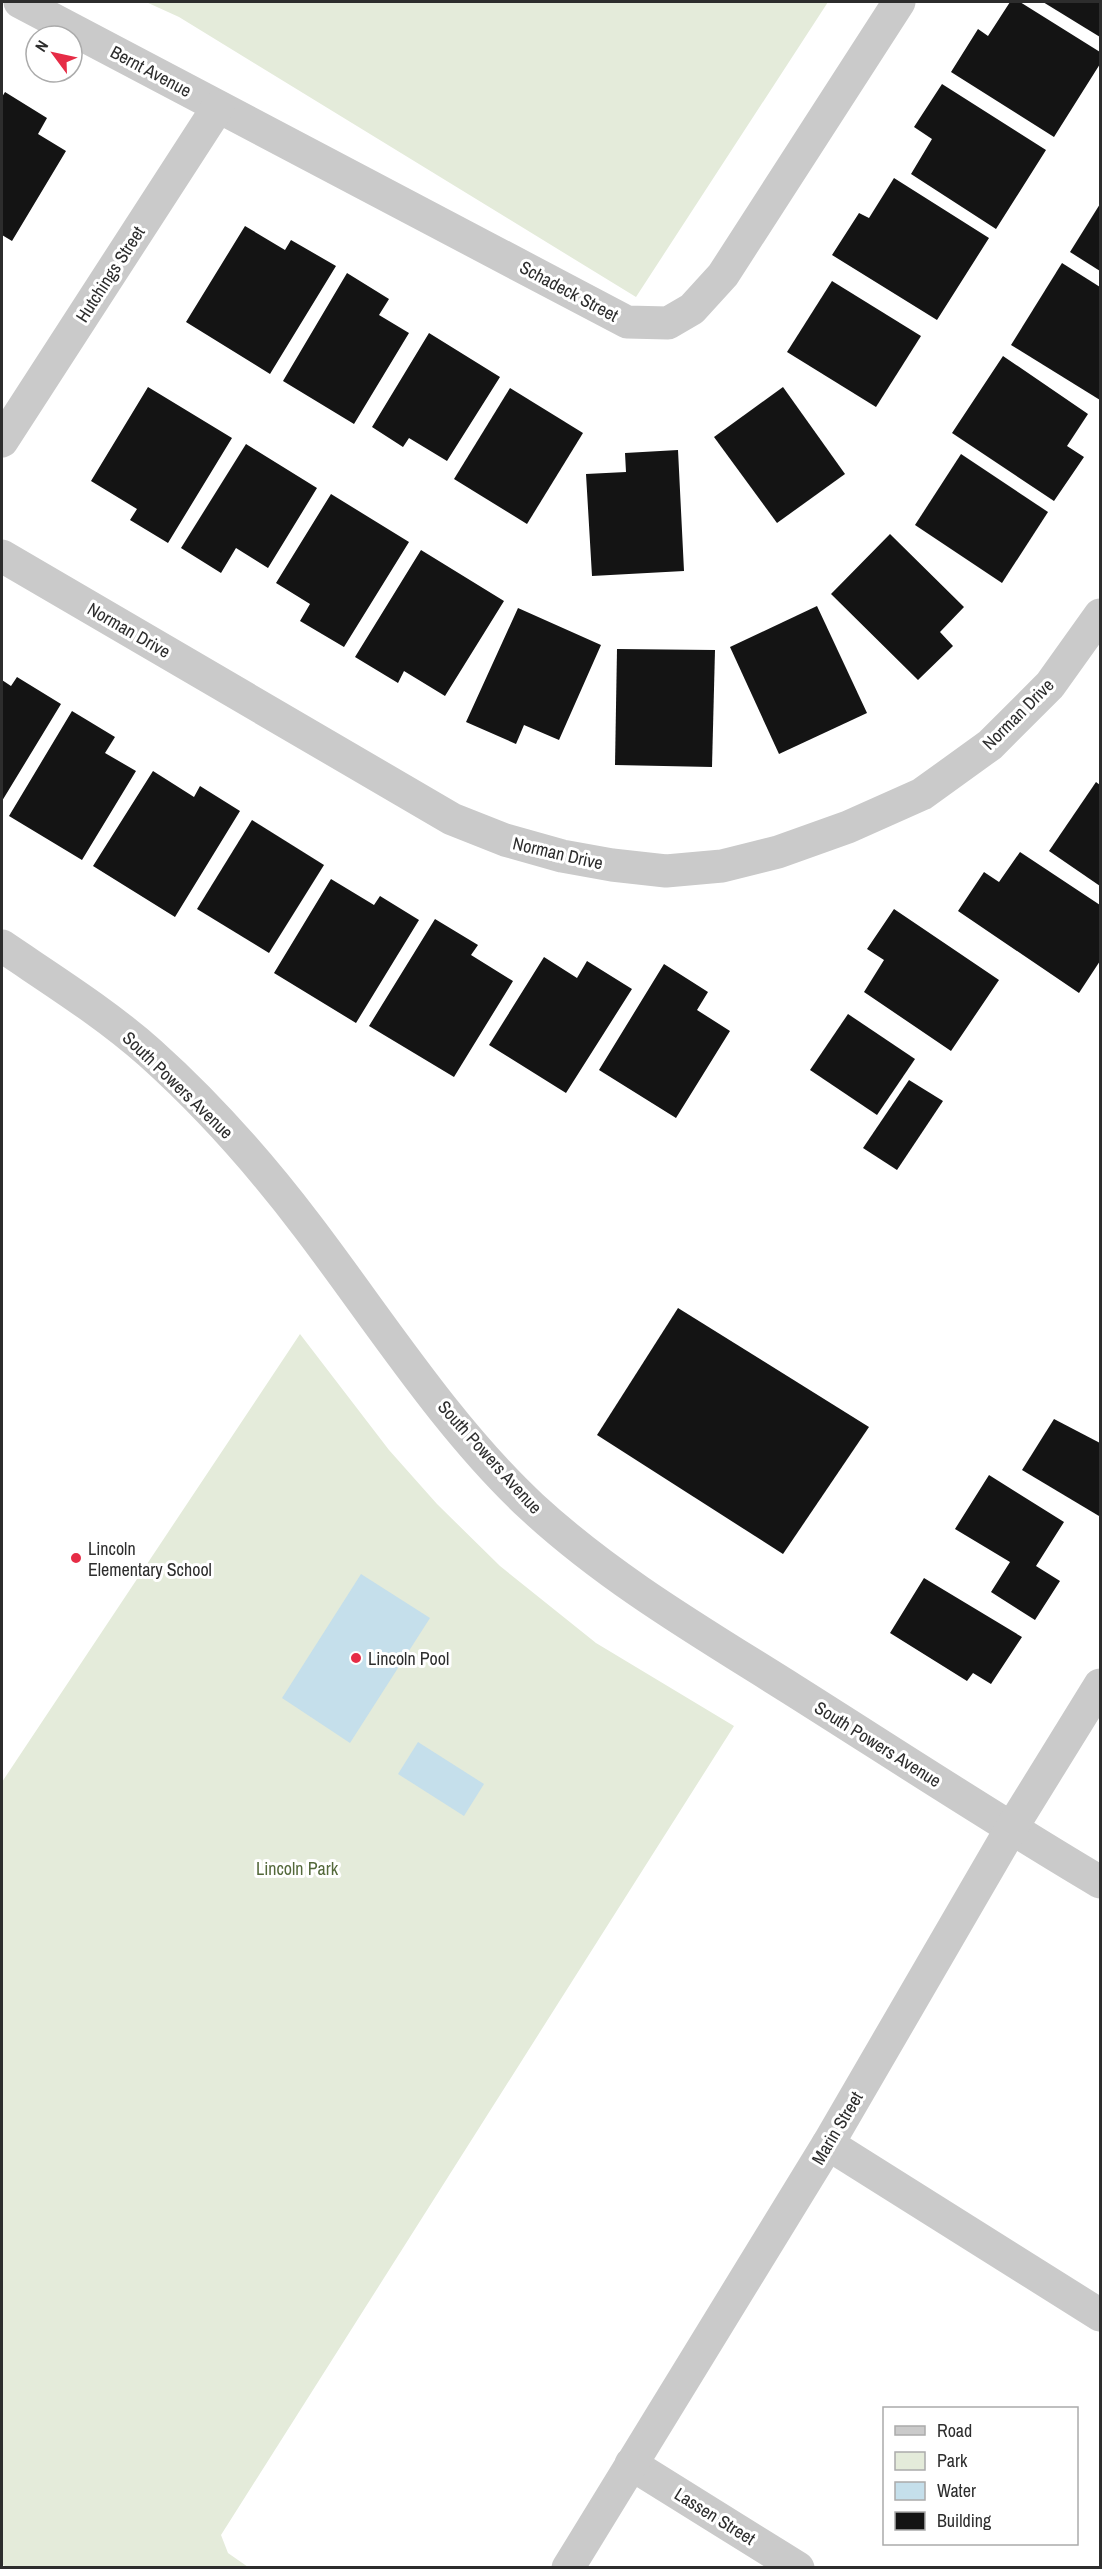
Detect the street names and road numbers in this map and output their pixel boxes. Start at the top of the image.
street label: Bernt Avenue [106,39,196,103]
street label: Hutchings Street [70,221,150,327]
street label: Schadeck Street [515,255,623,327]
street label: Norman Drive [83,596,175,664]
street label: Norman Drive [977,673,1059,755]
street label: Norman Drive [510,830,606,876]
street label: South Powers Avenue [117,1026,239,1144]
street label: South Powers Avenue [432,1395,548,1519]
street label: South Powers Avenue [810,1695,946,1793]
street label: Marin Street [805,2087,869,2169]
street label: Lassen Street [670,2481,760,2551]

